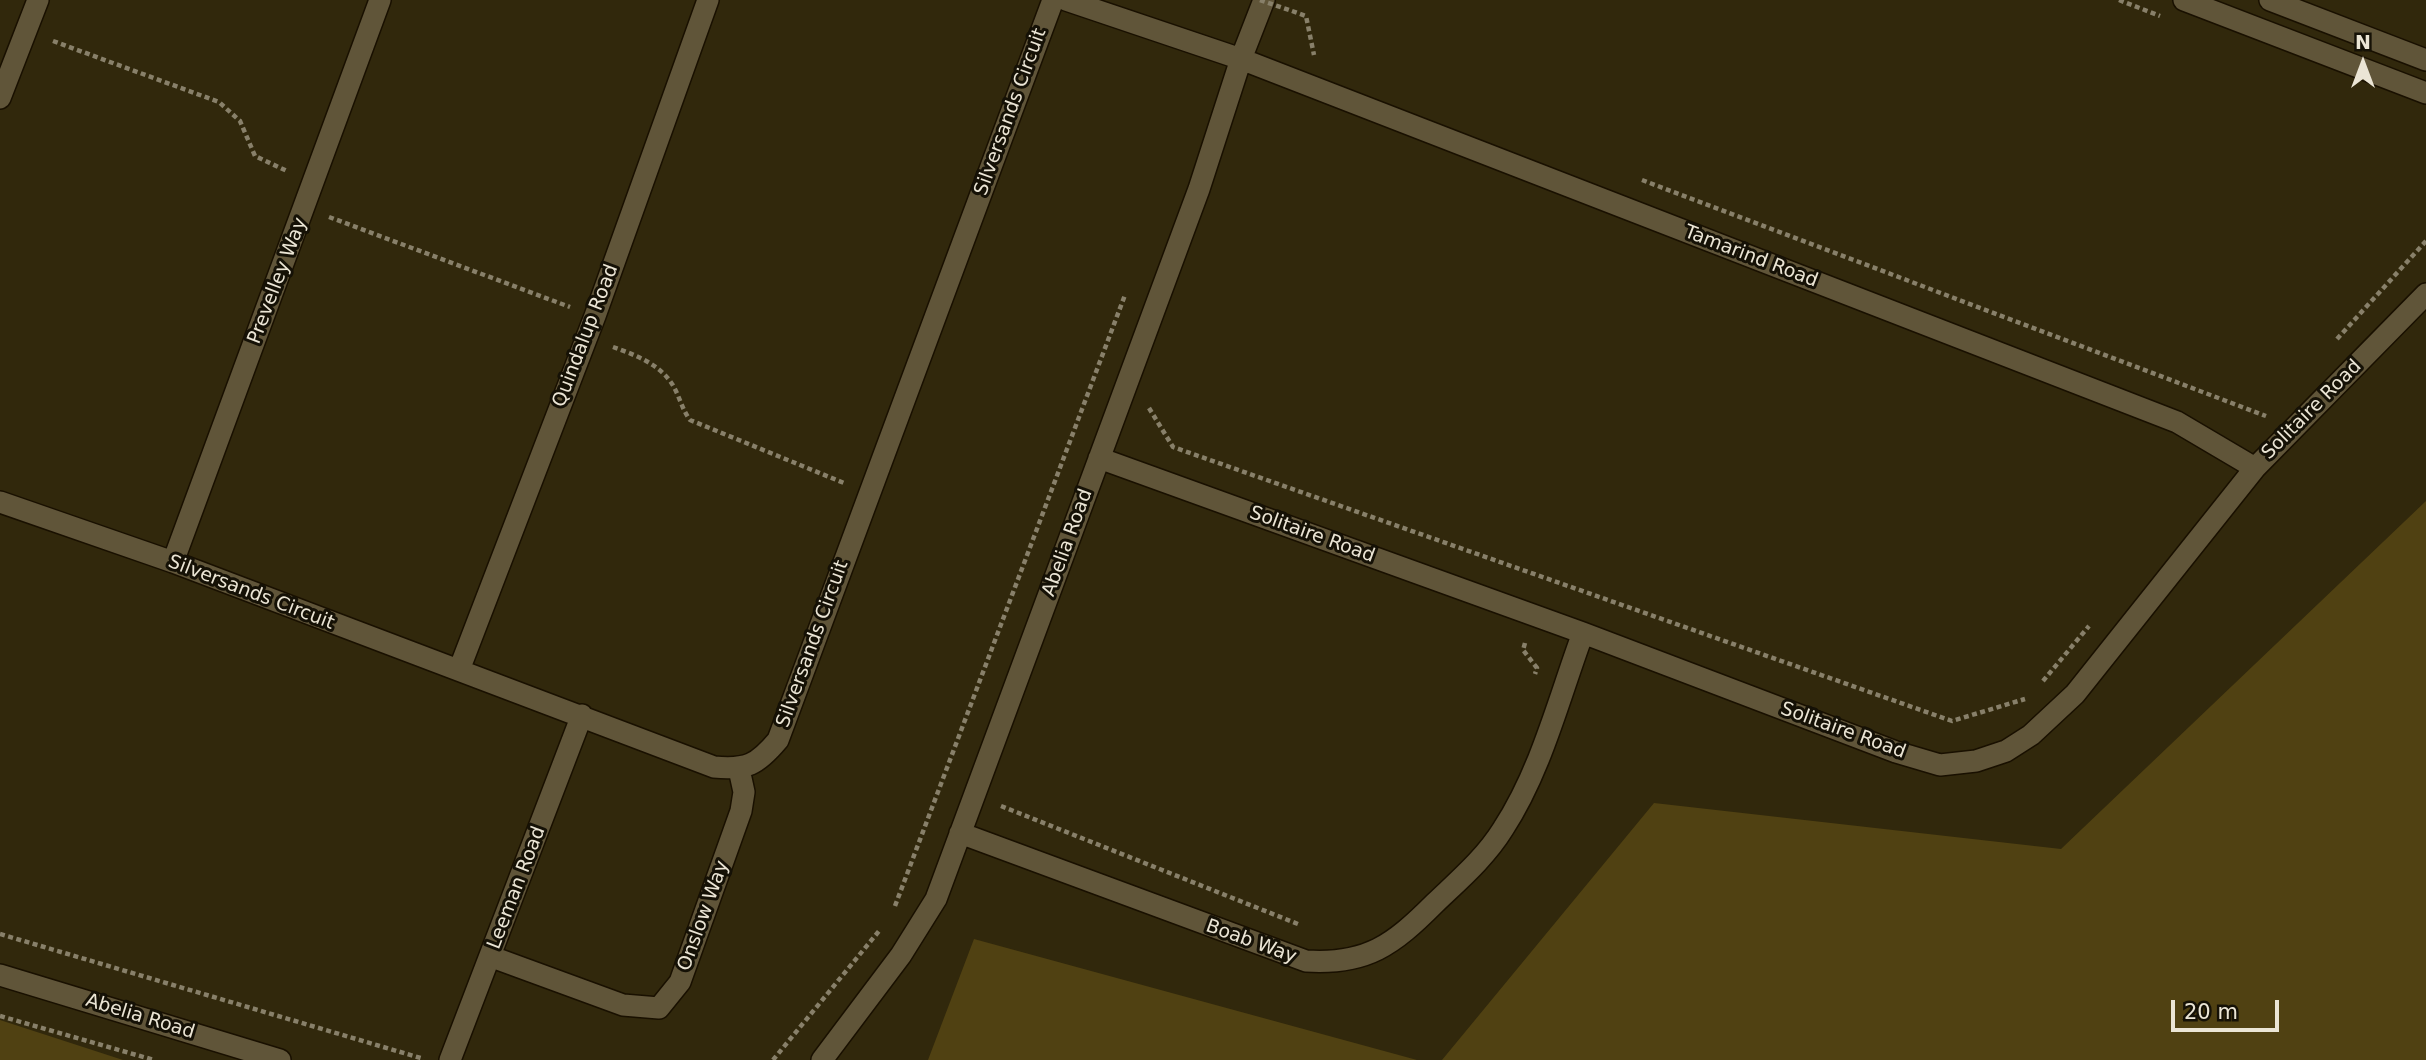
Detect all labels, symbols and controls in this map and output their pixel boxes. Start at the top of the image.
street label: Silversands Circuit [970,25,1052,199]
north arrow [2328,28,2398,98]
text: N [2355,31,2371,53]
street label: Prevelley Way [244,215,312,347]
street label: Tamarind Road [1681,221,1821,293]
street label: Quindalup Road [548,261,624,411]
street label: Solitaire Road [2257,355,2367,465]
street label: Abelia Road [1038,486,1098,600]
street label: Solitaire Road [1246,502,1378,568]
street label: Silversands Circuit [165,551,337,635]
street label: Silversands Circuit [772,557,854,731]
street label: Solitaire Road [1777,698,1909,764]
street label: Leeman Road [483,823,551,953]
street label: Onslow Way [673,858,735,974]
street label: Boab Way [1203,915,1299,969]
scale bar [2174,986,2282,1030]
street label: Abelia Road [83,990,197,1044]
text: 20 m [2184,1000,2238,1024]

